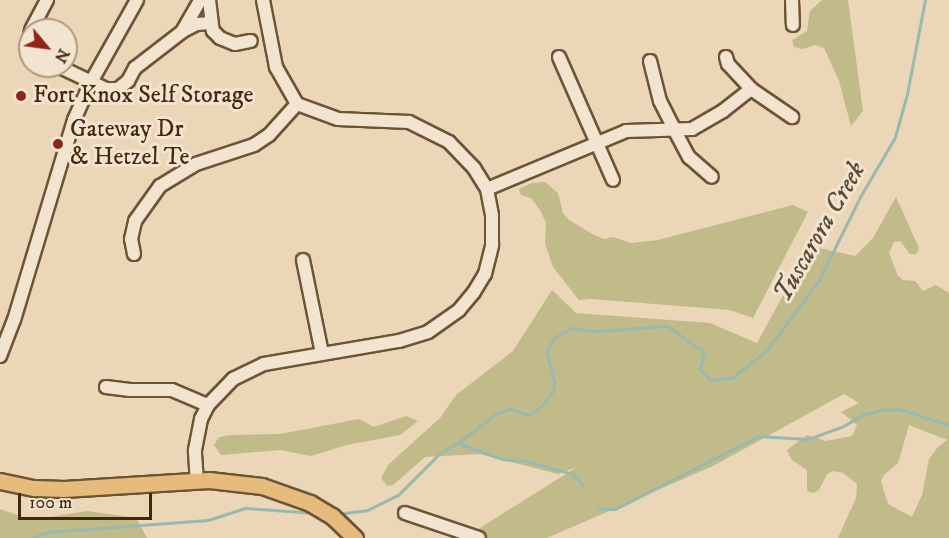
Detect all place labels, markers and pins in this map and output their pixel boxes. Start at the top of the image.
place label: Fort Knox Self Storage [33,82,253,110]
marker: Fort Knox Self Storage [14,89,28,103]
place label: Gateway Dr & Hetzel Te [70,116,189,172]
marker: Gateway Dr & Hetzel Te [51,137,65,151]

